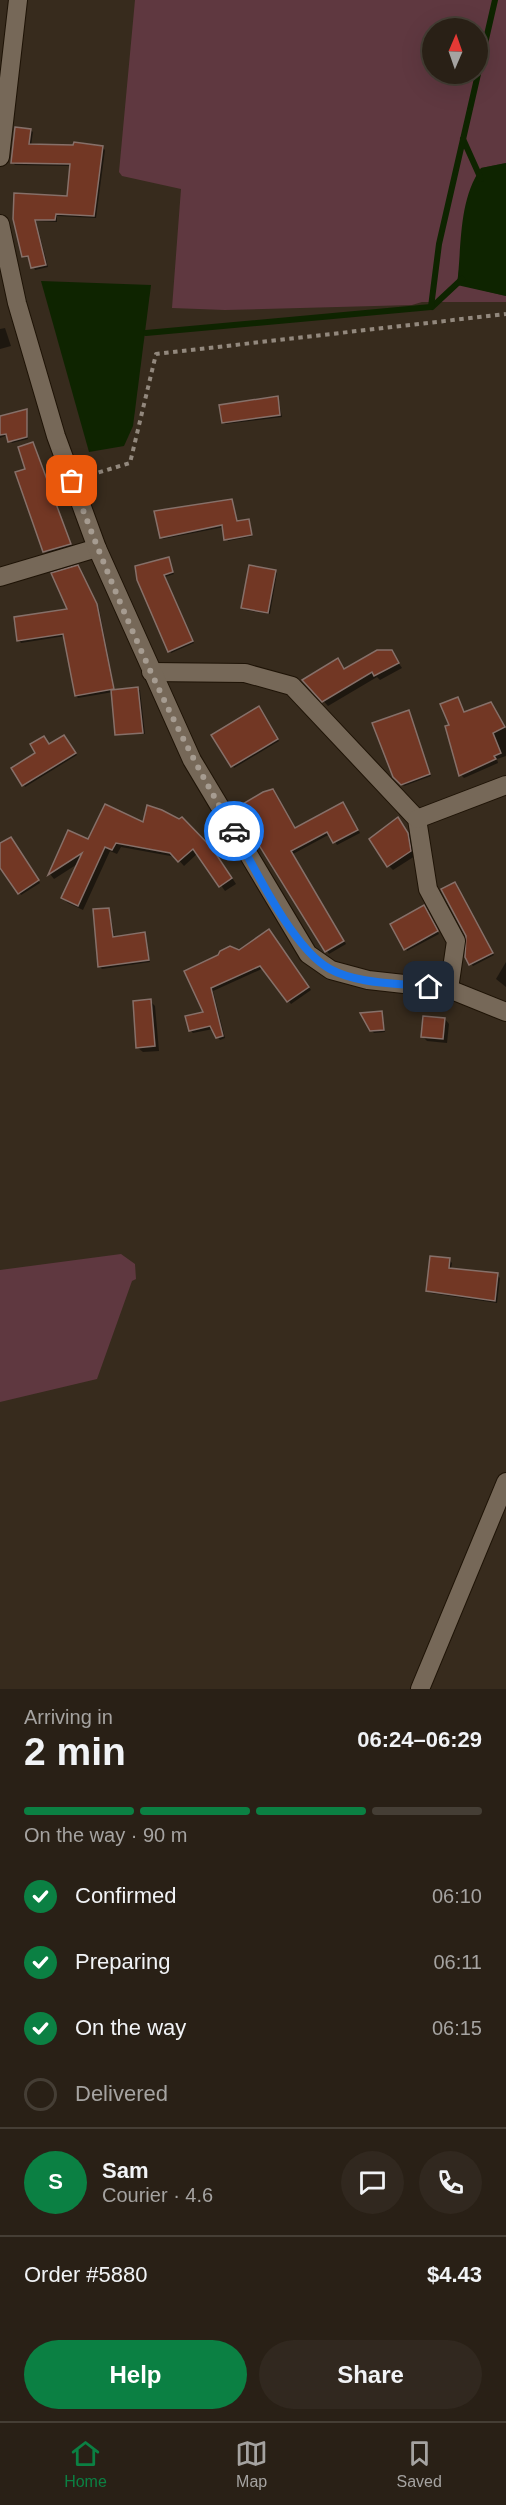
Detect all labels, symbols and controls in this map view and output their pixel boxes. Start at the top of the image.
north arrow [422,18,488,84]
map controls [422,18,488,84]
pin [46,455,97,506]
icon: bag [55,464,88,497]
courier [204,801,264,861]
icon: car [218,815,251,848]
pin [403,961,454,1012]
icon: home [412,970,445,1003]
text: Arriving in [24,1706,113,1728]
text: 06:24–06:29 [357,1727,482,1752]
text: 2 min [24,1730,126,1773]
text: On the way · 90 m [24,1824,187,1846]
icon: check [24,1880,57,1913]
text: Confirmed [75,1883,176,1908]
text: 06:10 [432,1885,482,1907]
icon: check [24,1946,57,1979]
text: Preparing [75,1949,170,1974]
text: 06:11 [433,1951,482,1973]
icon: check [24,2012,57,2045]
text: On the way [75,2015,186,2040]
text: 06:15 [432,2017,482,2039]
text: Delivered [75,2081,168,2106]
button: chat [341,2151,404,2214]
button: phone [419,2151,482,2214]
text: Sam [102,2158,148,2183]
text: S [48,2169,63,2194]
text: Courier · 4.6 [102,2184,213,2206]
text: Order #5880 [24,2262,148,2287]
text: $4.43 [427,2262,482,2287]
button: Help [24,2340,247,2409]
button: Share [259,2340,482,2409]
tab: Home [64,2437,107,2491]
tab: Map [235,2437,268,2491]
tab: Saved [396,2437,442,2491]

